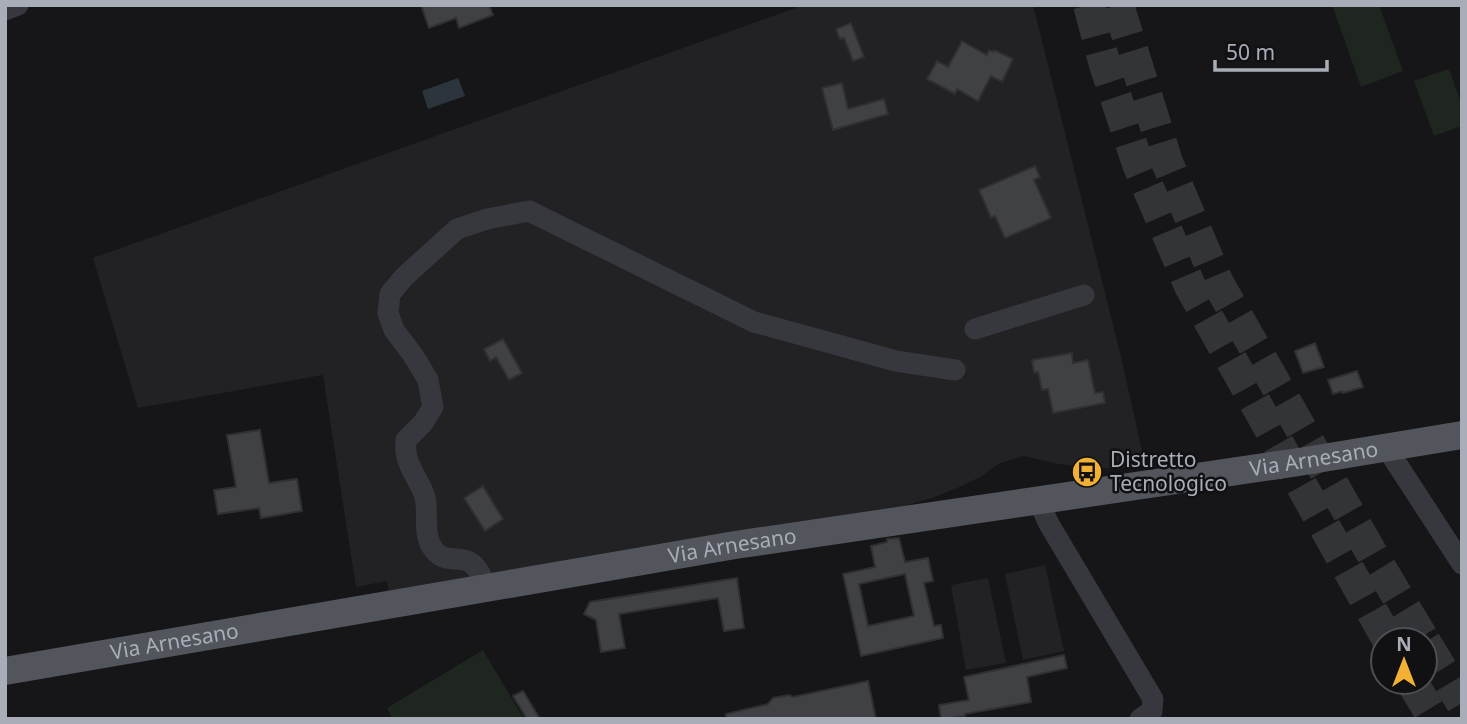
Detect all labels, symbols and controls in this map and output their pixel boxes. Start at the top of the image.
scale bar [1215,28,1327,72]
text: 50 m [1226,38,1275,66]
street label: Via Arnesano [1248,434,1380,482]
place label: Distretto Tecnologico [1110,445,1227,497]
bus stop icon: Distretto Tecnologico [1070,455,1104,489]
street label: Via Arnesano [666,521,798,569]
street label: Via Arnesano [108,616,241,666]
north arrow [1369,626,1439,696]
text: N [1396,631,1412,657]

